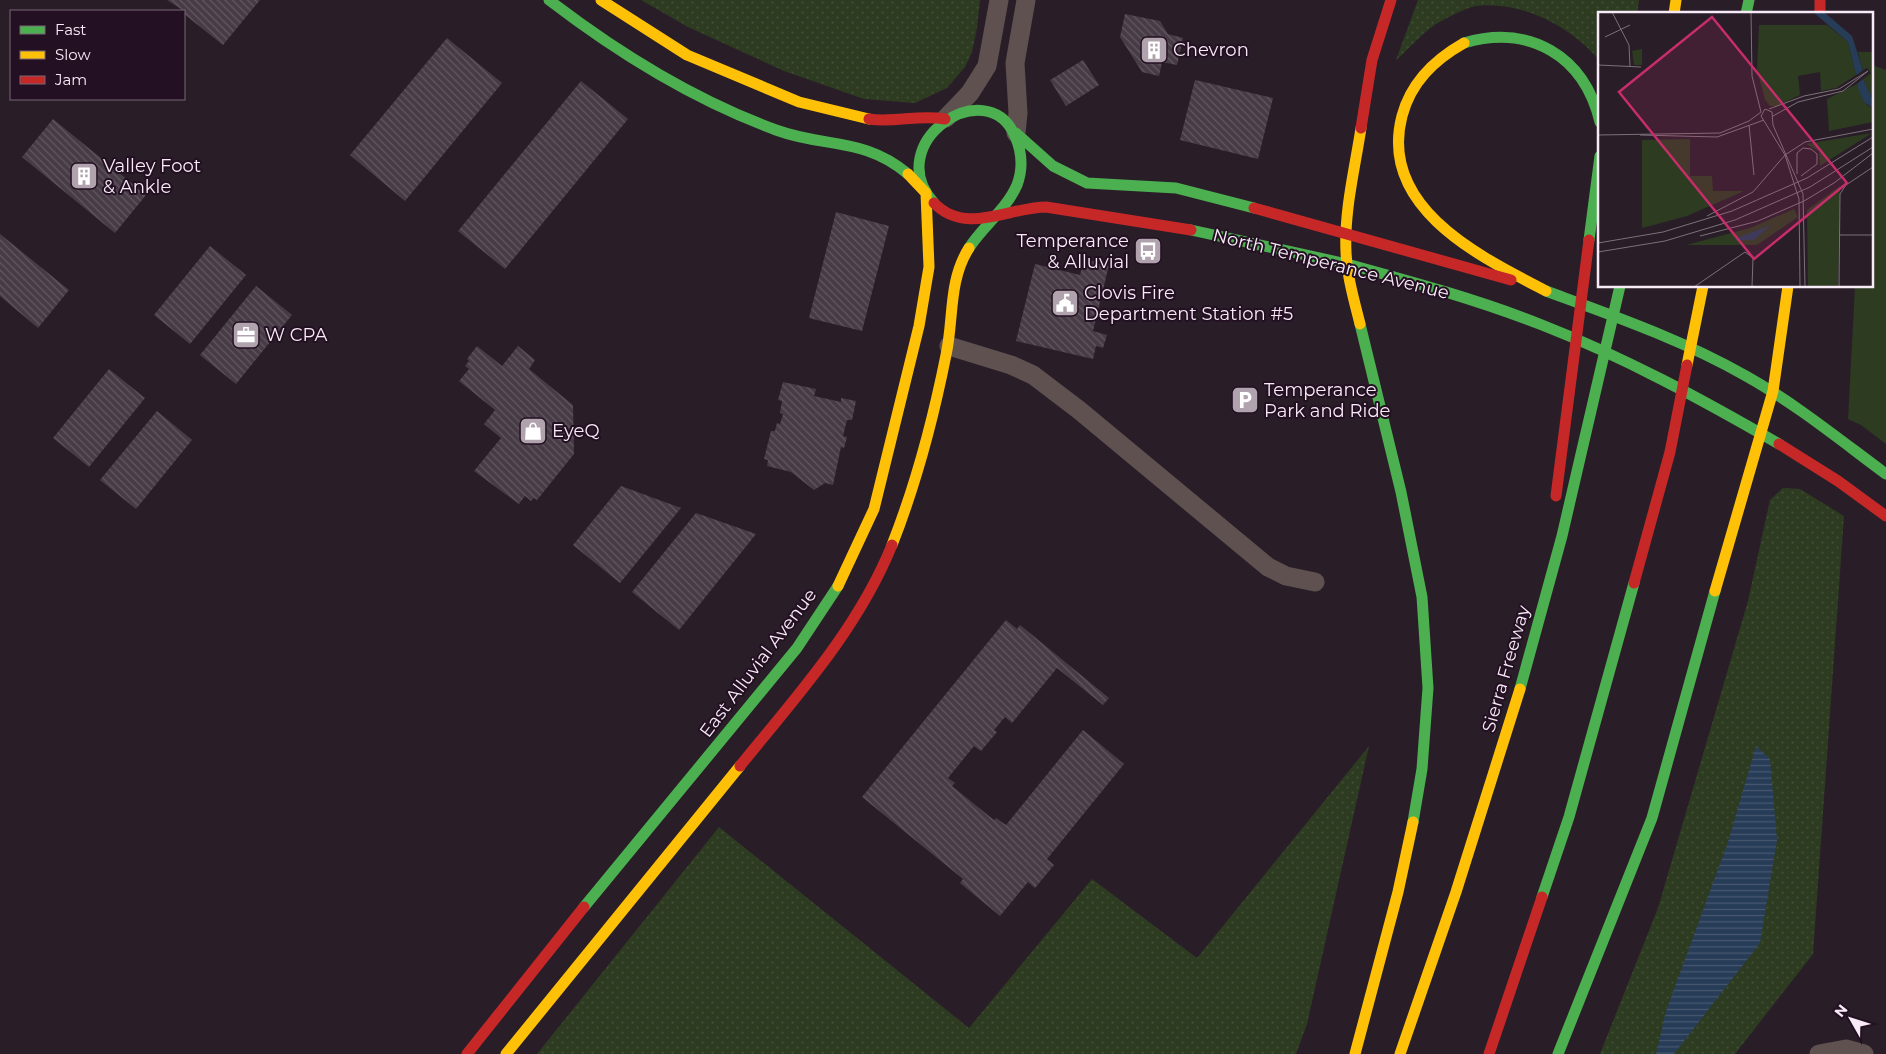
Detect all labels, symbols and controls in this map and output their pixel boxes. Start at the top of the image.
legend [10,10,185,100]
inset map [1598,12,1874,288]
text: Fast [55,20,86,39]
building icon: Chevron [1139,35,1169,65]
place label: Chevron [1173,39,1249,61]
text: Slow [55,45,91,64]
text: Jam [54,70,87,89]
place label: Valley Foot & Ankle [103,155,201,198]
building icon: Valley Foot & Ankle [69,161,99,191]
street label: North Temperance Avenue [1211,224,1452,304]
place label: Temperance & Alluvial [1016,230,1129,273]
bus stop icon: Temperance & Alluvial [1133,236,1163,266]
place label: Clovis Fire Department Station #5 [1084,282,1293,325]
public building icon: Clovis Fire Department Station #5 [1050,288,1080,318]
office icon: W CPA [231,320,261,350]
place label: W CPA [265,324,328,346]
place label: Temperance Park and Ride [1264,379,1391,422]
parking icon: Temperance Park and Ride [1230,385,1260,415]
shop icon: EyeQ [518,416,548,446]
place label: EyeQ [552,420,600,442]
street label: East Alluvial Avenue [695,584,821,742]
street label: Sierra Freeway [1477,603,1535,735]
north arrow [1826,994,1876,1044]
text: N [1830,1001,1851,1021]

